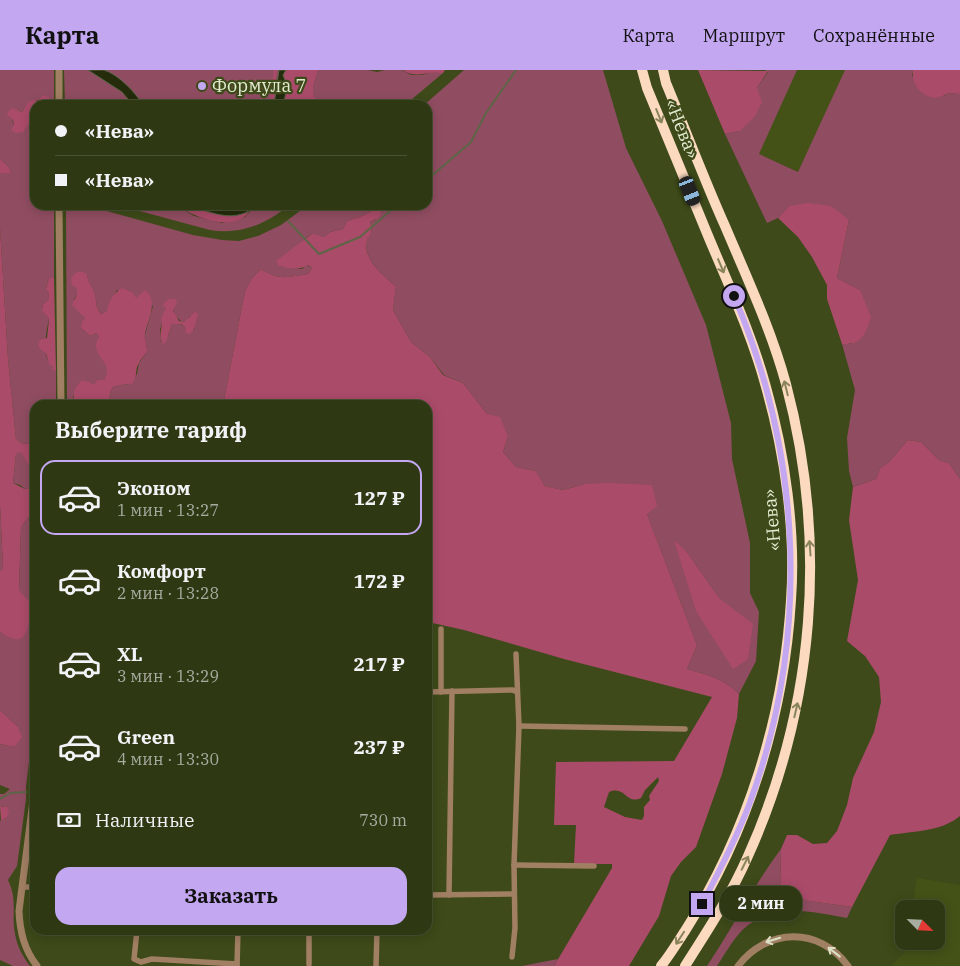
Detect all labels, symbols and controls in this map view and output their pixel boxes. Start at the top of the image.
text: Карта [25,19,100,51]
text: Карта [622,24,675,47]
text: Маршрут [703,24,785,47]
text: Сохранённые [813,24,935,47]
place label: Формула 7 [212,74,306,97]
marker: Формула 7 [196,80,208,92]
street label: «Нева» [660,96,705,162]
one-way arrow [654,108,664,123]
text: «Нева» [85,119,154,143]
text: «Нева» [85,168,154,192]
car [677,174,702,208]
one-way arrow [717,258,726,273]
route start [723,285,745,307]
one-way arrow [781,380,791,396]
text: Выберите тариф [55,415,247,444]
icon: car [57,475,102,520]
text: Эконом [117,476,190,500]
text: 127 ₽ [353,486,405,510]
street label: «Нева» [757,488,786,552]
text: 1 мин · 13:27 [117,500,219,520]
one-way arrow [806,541,815,557]
icon: car [57,558,102,603]
text: Комфорт [117,559,206,583]
text: 172 ₽ [353,569,405,593]
text: 2 мин · 13:28 [117,583,219,603]
icon: car [57,641,102,686]
text: XL [117,642,143,666]
text: 217 ₽ [353,652,405,676]
text: 3 мин · 13:29 [117,666,219,686]
one-way arrow [792,702,801,718]
icon: car [57,724,102,769]
text: Green [117,725,175,749]
text: 237 ₽ [353,735,405,759]
text: 4 мин · 13:30 [117,749,219,769]
icon: cash [55,806,83,834]
text: Наличные [95,808,194,832]
text: 730 m [359,810,407,830]
one-way arrow [740,856,750,871]
button: Заказать [55,867,407,925]
callout: 2 мин [720,886,802,922]
route end [691,893,713,915]
text: 2 мин [738,893,784,913]
north arrow [895,900,945,950]
map controls [895,900,945,950]
one-way arrow [675,931,685,945]
one-way arrow [765,936,781,946]
one-way arrow [828,946,841,957]

